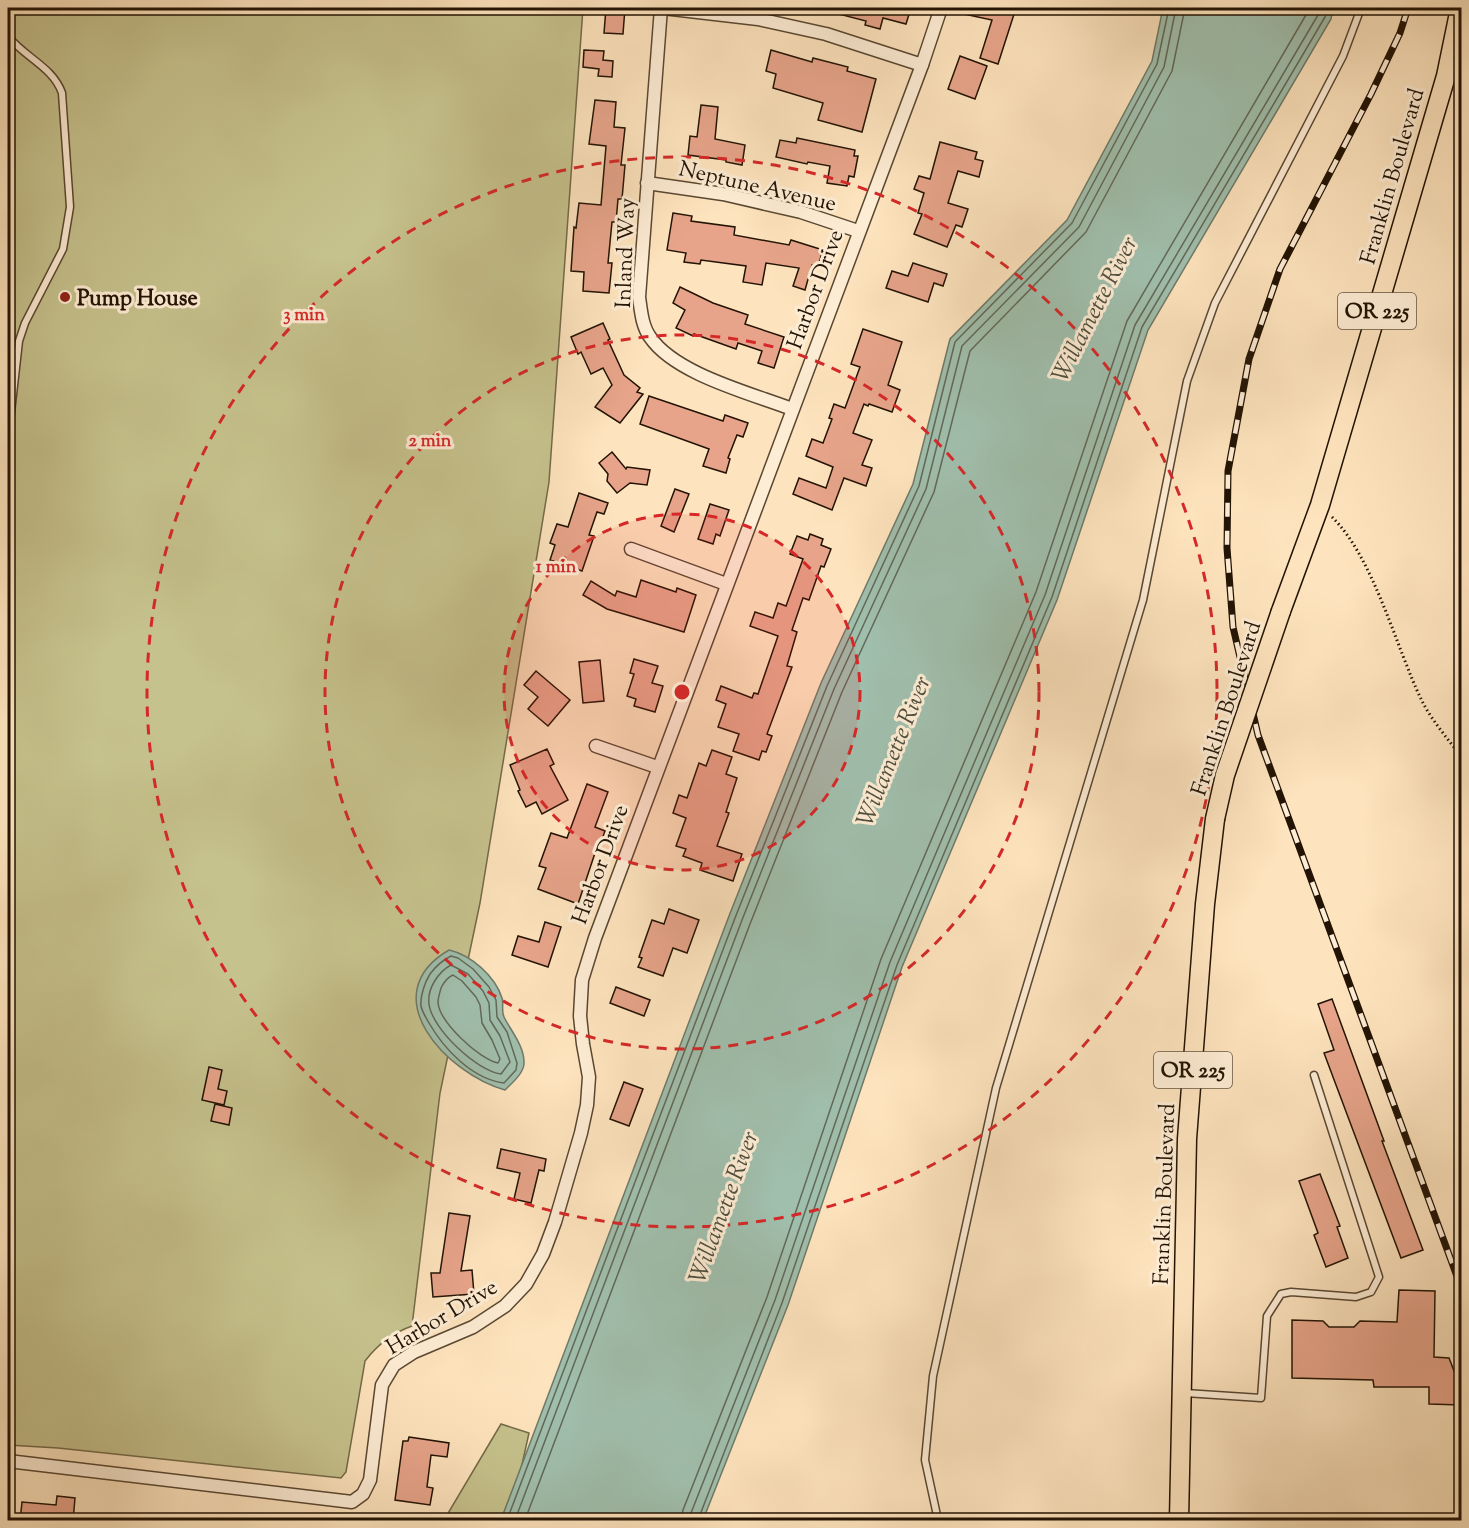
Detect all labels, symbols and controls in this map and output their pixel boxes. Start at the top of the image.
street label: Franklin Boulevard [1353,85,1434,269]
street label: Neptune Avenue [675,154,839,222]
street label: Inland Way [609,197,645,309]
street label: Harbor Drive [780,226,853,354]
water label: Willamette River [1044,231,1147,389]
place label: Pump House [77,284,198,316]
marker: Pump House [58,290,72,304]
road number: OR 225 [1338,293,1416,329]
text: 3 min [283,303,325,329]
text: 2 min [409,429,452,455]
text: 1 min [536,555,577,581]
street label: Franklin Boulevard [1185,618,1271,800]
water label: Willamette River [849,671,941,832]
centre of rings [672,682,692,702]
street label: Harbor Drive [565,801,638,929]
road number: OR 225 [1154,1052,1232,1088]
street label: Franklin Boulevard [1147,1103,1185,1285]
water label: Willamette River [682,1126,768,1288]
street label: Harbor Drive [381,1273,504,1365]

